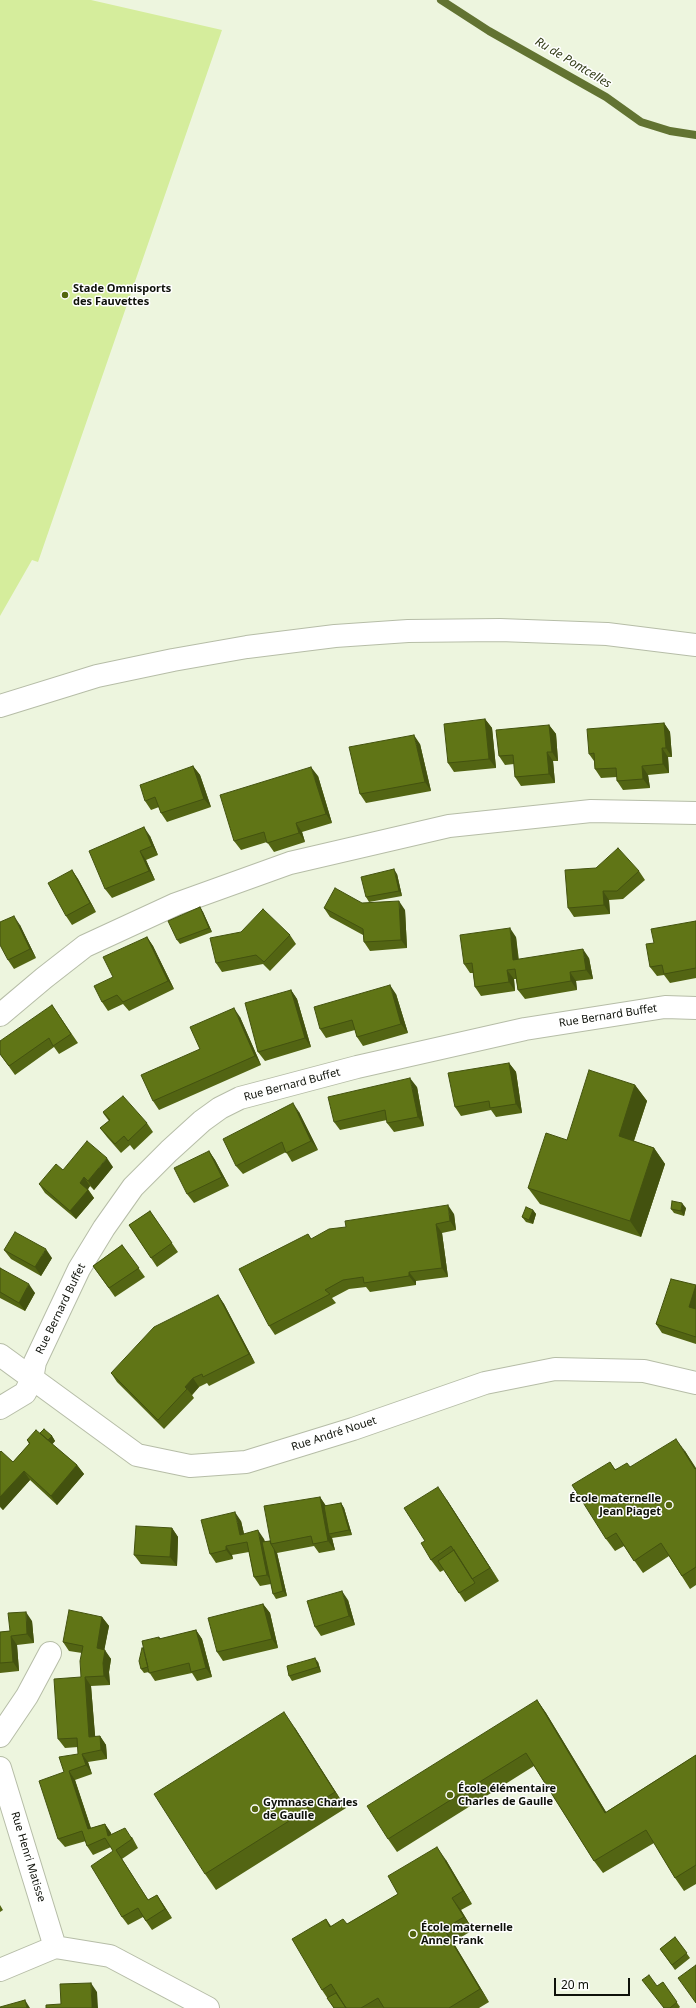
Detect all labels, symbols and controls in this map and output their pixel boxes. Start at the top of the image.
water label: Ru de Pontcelles [532,35,614,91]
place label: Stade Omnisports des Fauvettes [73,282,171,308]
marker: Stade Omnisports des Fauvettes [60,290,70,300]
street label: Rue Bernard Buffet [558,1002,658,1030]
street label: Rue Bernard Buffet [242,1066,342,1104]
street label: Rue Bernard Buffet [33,1262,89,1356]
street label: Rue André Nouet [290,1414,378,1454]
place label: École maternelle Jean Piaget [569,1492,661,1518]
marker: École maternelle Jean Piaget [664,1500,674,1510]
place label: École élémentaire Charles de Gaulle [458,1782,556,1808]
marker: École élémentaire Charles de Gaulle [445,1790,455,1800]
place label: Gymnase Charles de Gaulle [263,1796,358,1822]
marker: Gymnase Charles de Gaulle [250,1804,260,1814]
street label: Rue Henri Matisse [8,1810,48,1904]
place label: École maternelle Anne Frank [421,1921,513,1947]
marker: École maternelle Anne Frank [408,1929,418,1939]
scale bar [556,1970,632,1996]
text: 20 m [561,1976,589,1993]

